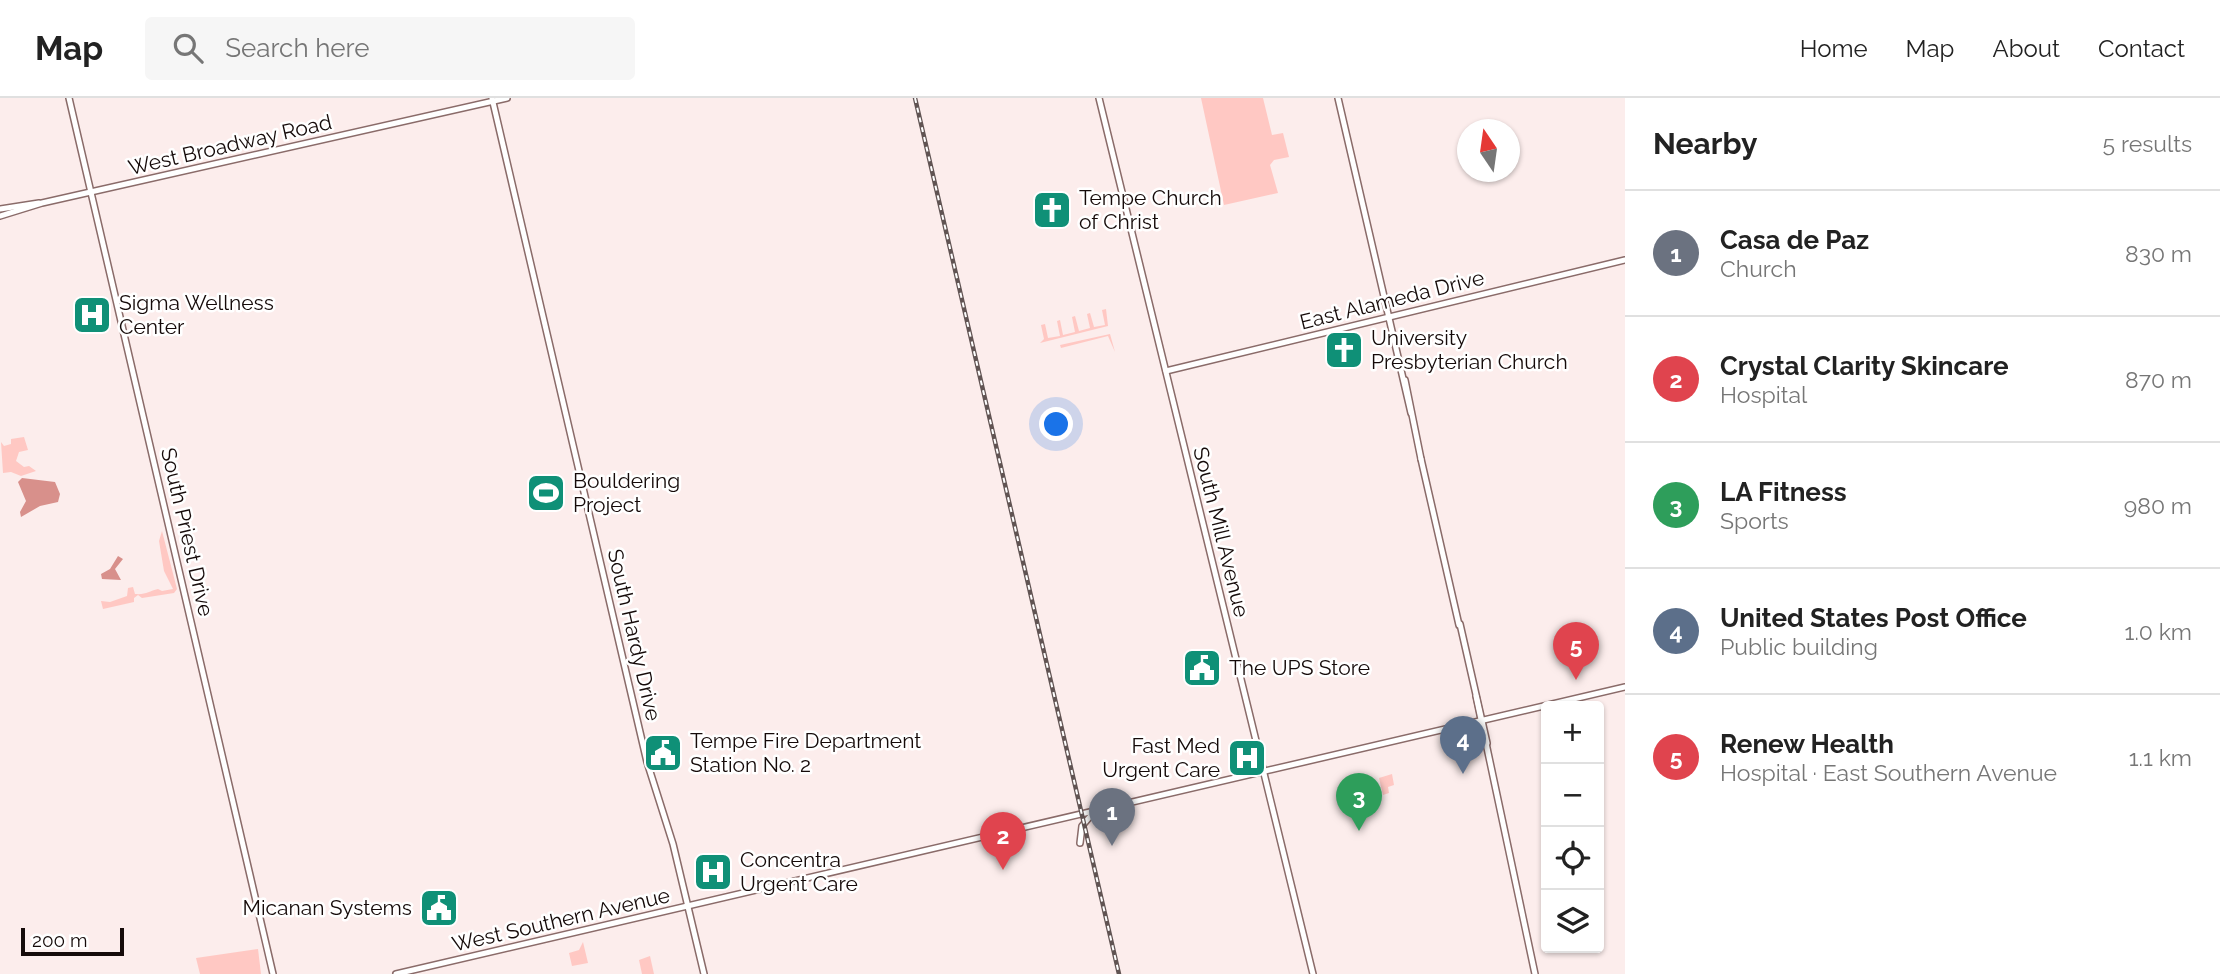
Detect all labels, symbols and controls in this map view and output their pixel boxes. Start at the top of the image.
search box [145,17,635,80]
text: Map [35,29,103,68]
icon: search [169,29,207,67]
text: Search here [225,33,370,63]
text: Home [1800,34,1868,63]
text: Map [1906,34,1954,63]
text: About [1992,34,2060,63]
text: Contact [2098,34,2185,63]
street label: West Broadway Road [126,109,334,180]
north arrow [1457,119,1520,182]
text: Nearby [1653,126,1757,161]
text: 5 results [2103,130,2192,157]
place label: Tempe Church of Christ [1079,185,1222,234]
church icon: Tempe Church of Christ [1031,189,1073,231]
text: Casa de Paz [1720,225,1869,255]
text: 1 [1670,240,1682,267]
text: 830 m [2125,240,2192,267]
text: Church [1720,255,1797,282]
street label: East Alameda Drive [1297,265,1487,335]
place label: Sigma Wellness Center [119,290,274,339]
hospital icon: Sigma Wellness Center [71,294,113,336]
place label: University Presbyterian Church [1371,325,1568,374]
church icon: University Presbyterian Church [1323,329,1365,371]
text: Crystal Clarity Skincare [1720,351,2009,381]
text: 2 [1670,366,1682,393]
text: 870 m [2125,366,2192,393]
text: Hospital [1720,381,1807,408]
your location [1039,407,1073,441]
street label: South Mill Avenue [1188,444,1255,620]
street label: South Priest Drive [156,445,219,619]
place label: Bouldering Project [573,468,680,517]
sports icon: Bouldering Project [525,472,567,514]
text: LA Fitness [1720,477,1847,507]
text: 3 [1670,492,1682,519]
text: 980 m [2124,492,2192,519]
text: Sports [1720,507,1789,534]
street label: South Hardy Drive [603,547,666,723]
text: United States Post Office [1720,603,2027,633]
text: 4 [1669,618,1683,645]
text: 1.0 km [2125,618,2192,645]
pin: 5 [1553,622,1599,680]
text: Public building [1720,633,1878,660]
public building icon: The UPS Store [1181,647,1223,689]
place label: The UPS Store [1229,655,1370,680]
map controls [1541,701,1604,953]
button: + [1541,701,1604,764]
pin: 4 [1440,716,1486,774]
place label: Tempe Fire Department Station No. 2 [690,728,921,777]
text: Renew Health [1720,729,1894,759]
public building icon: Tempe Fire Department Station No. 2 [642,732,684,774]
place label: Fast Med Urgent Care [1102,733,1220,782]
hospital icon: Fast Med Urgent Care [1226,737,1268,779]
text: 5 [1670,744,1682,771]
text: 1.1 km [2129,744,2192,771]
text: Hospital · East Southern Avenue [1720,759,2057,786]
button: − [1541,764,1604,827]
pin: 3 [1336,773,1382,831]
pin: 1 [1089,788,1135,846]
pin: 2 [980,812,1026,870]
button: locate [1541,827,1604,890]
place label: Concentra Urgent Care [740,847,858,896]
hospital icon: Concentra Urgent Care [692,851,734,893]
street label: West Southern Avenue [450,882,672,957]
public building icon: Micanan Systems [418,887,460,929]
button: layers [1541,890,1604,953]
place label: Micanan Systems [242,895,412,920]
scale bar [21,925,124,957]
text: 200 m [32,929,87,951]

